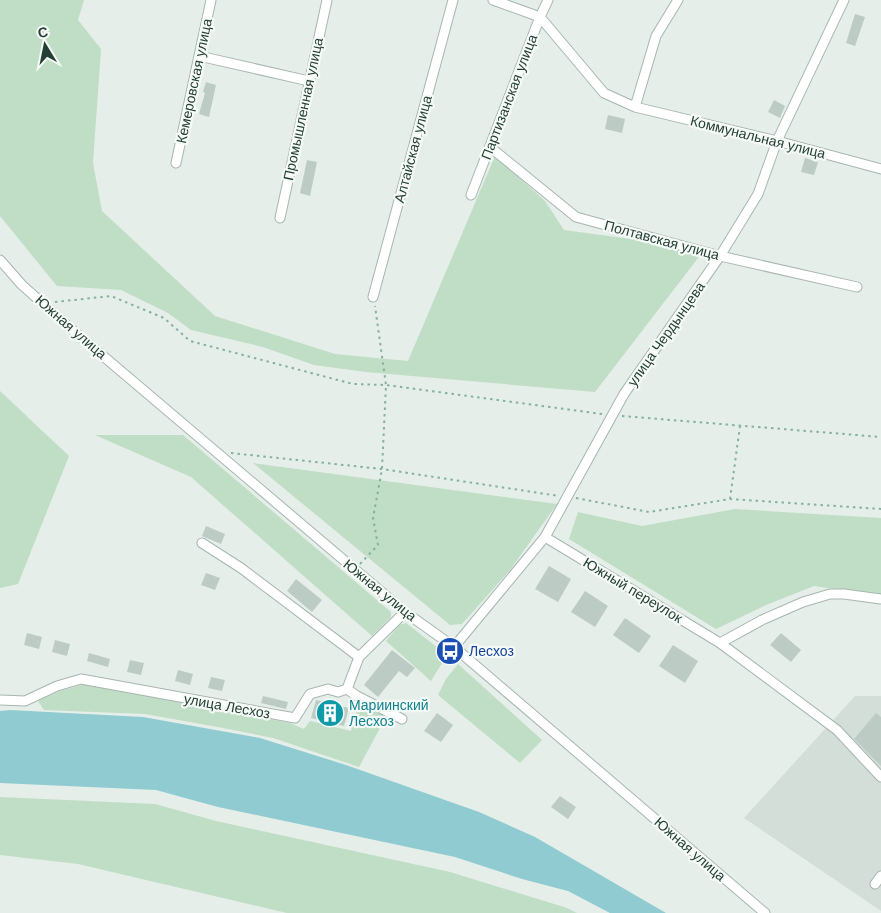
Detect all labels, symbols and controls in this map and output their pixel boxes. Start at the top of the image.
street label: Кемеровская улица [173,17,215,145]
north arrow [20,20,70,70]
text: С [36,23,49,41]
street label: Партизанская улица [478,32,540,162]
street label: Промышленная улица [280,36,326,182]
street label: Алтайская улица [391,93,435,204]
street label: Коммунальная улица [689,112,827,162]
street label: Полтавская улица [603,217,721,263]
street label: улица Чердынцева [624,279,708,389]
street label: Южная улица [32,292,110,362]
street label: Южный переулок [581,554,686,626]
street label: Южная улица [340,556,420,624]
bus stop icon: Лесхоз [435,636,465,666]
place label: Лесхоз [469,643,514,659]
street label: улица Лесхоз [183,691,271,721]
place label: Мариинский Лесхоз [349,697,429,729]
building icon: Мариинский Лесхоз [315,698,345,728]
street label: Южная улица [651,814,729,884]

